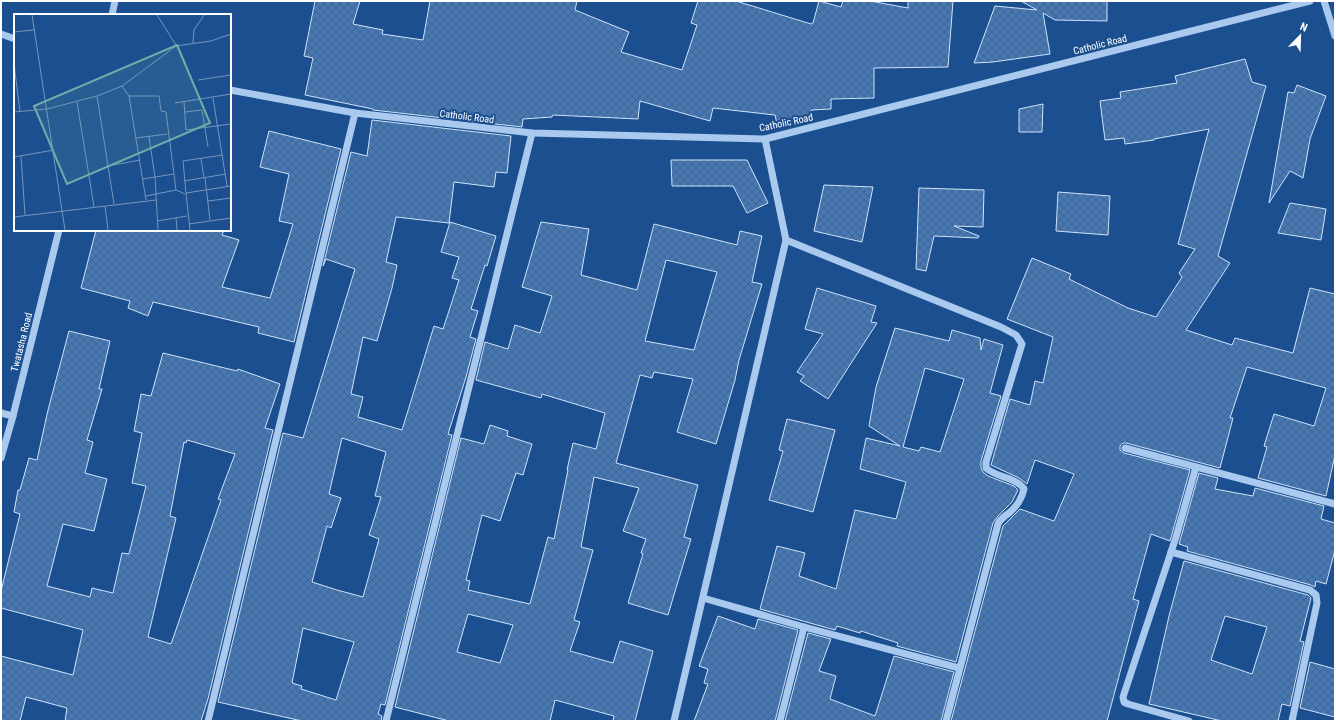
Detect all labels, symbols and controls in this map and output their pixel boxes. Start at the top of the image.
inset map [14,14,231,231]
north arrow [1280,16,1320,56]
text: N [1298,20,1310,35]
street label: Catholic Road [1072,33,1128,56]
street label: Catholic Road [439,108,495,125]
street label: Catholic Road [758,111,814,134]
street label: Twatasha Road [9,311,34,373]

